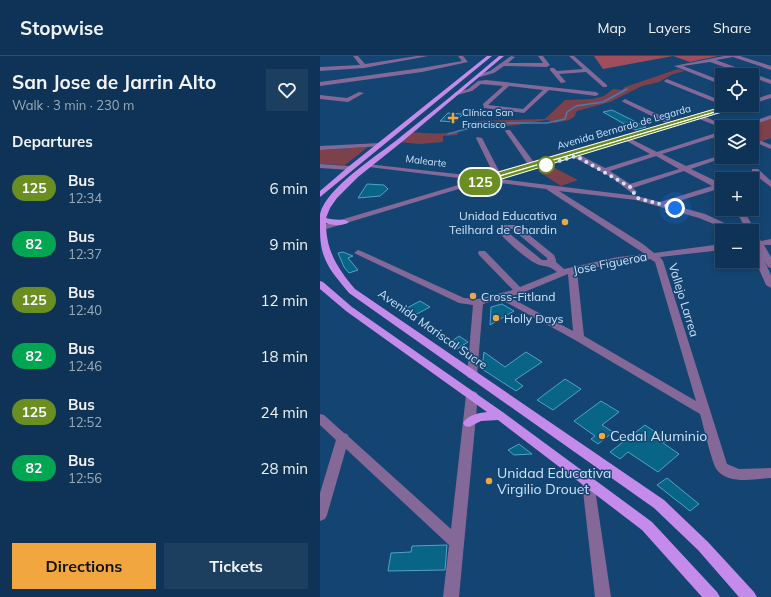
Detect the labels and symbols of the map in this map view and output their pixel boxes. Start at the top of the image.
street label: Avenida Bernardo de Legarda [556,102,692,152]
place label: Clínica San Francisco [462,106,514,131]
marker: Clínica San Francisco [447,112,459,124]
street label: Malearte [405,152,447,170]
unlabelled marker [537,156,555,174]
line badge: 125 [457,169,503,195]
your location [665,198,685,218]
place label: Unidad Educativa Teilhard de Chardin [449,208,557,237]
marker: Unidad Educativa Teilhard de Chardin [560,217,570,227]
street label: Jose Figueroa [572,248,648,278]
street label: Vallejo Larrea [666,261,702,339]
street label: Avenida Mariscal Sucre [376,286,490,372]
place label: Cross-Fitland [481,289,555,304]
marker: Cross-Fitland [468,291,478,301]
place label: Holly Days [504,311,564,326]
marker: Holly Days [491,313,501,323]
place label: Cedal Aluminio [610,427,707,445]
marker: Cedal Aluminio [597,431,607,441]
place label: Unidad Educativa Virgilio Drouet [497,464,611,498]
marker: Unidad Educativa Virgilio Drouet [484,476,494,486]

